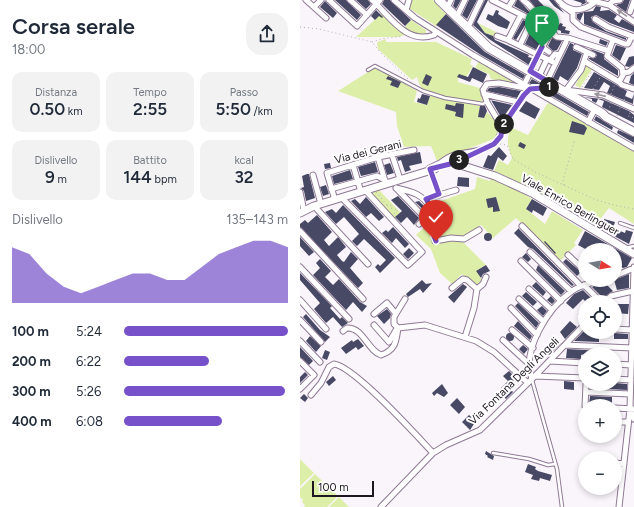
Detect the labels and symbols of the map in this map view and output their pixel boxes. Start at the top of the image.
pin [525,6,559,47]
one-way arrow [616,9,627,17]
pin: 1 [539,77,559,97]
one-way arrow [594,92,606,98]
pin: 2 [494,114,514,134]
street label: Via dei Gerani [333,137,403,167]
pin: 3 [449,150,469,170]
street label: Viale Enrico Berlinguer [519,172,621,238]
pin [419,200,453,241]
north arrow [578,243,622,287]
street label: Via Fontana Degli Angeli [466,335,562,427]
scale bar [312,479,374,498]

